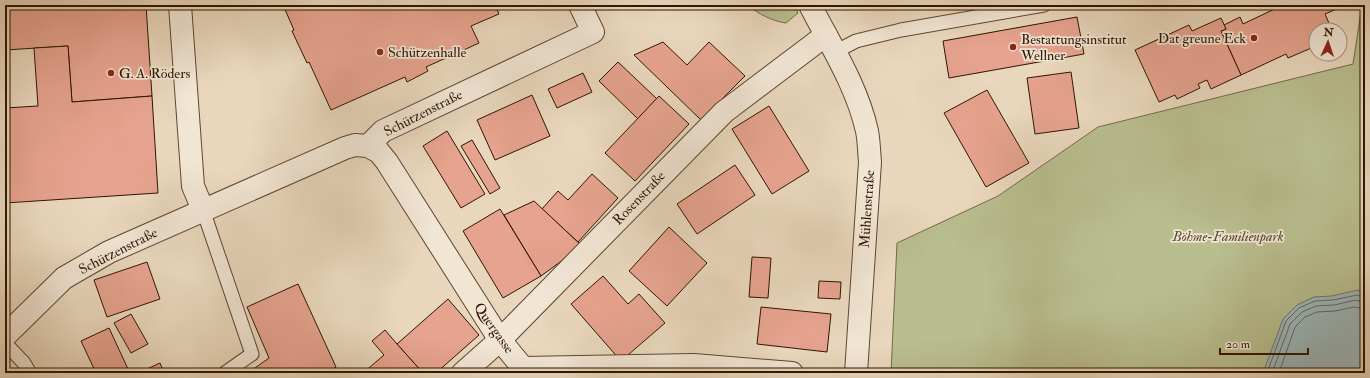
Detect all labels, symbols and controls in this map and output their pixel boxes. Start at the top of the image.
north arrow [1308,22,1348,62]
text: N [1322,26,1335,39]
place label: Dat greune Eck [1158,30,1246,47]
place label: Bestattungsinstitut Wellner [1020,31,1127,64]
marker: Dat greune Eck [1249,33,1259,43]
marker: Bestattungsinstitut Wellner [1008,42,1018,52]
place label: Schützenhalle [388,44,466,61]
marker: Schützenhalle [375,47,385,57]
place label: G. A. Röders [119,65,190,82]
marker: G. A. Röders [106,68,116,78]
street label: Schützenstraße [381,86,465,140]
street label: Rosenstraße [609,167,669,228]
street label: Mühlenstraße [856,169,878,249]
street label: Schützenstraße [76,224,160,278]
park label: Böhme-Familienpark [1172,228,1284,245]
street label: Quergasse [470,299,518,357]
scale bar [1220,330,1308,356]
text: 20 m [1226,337,1251,352]

